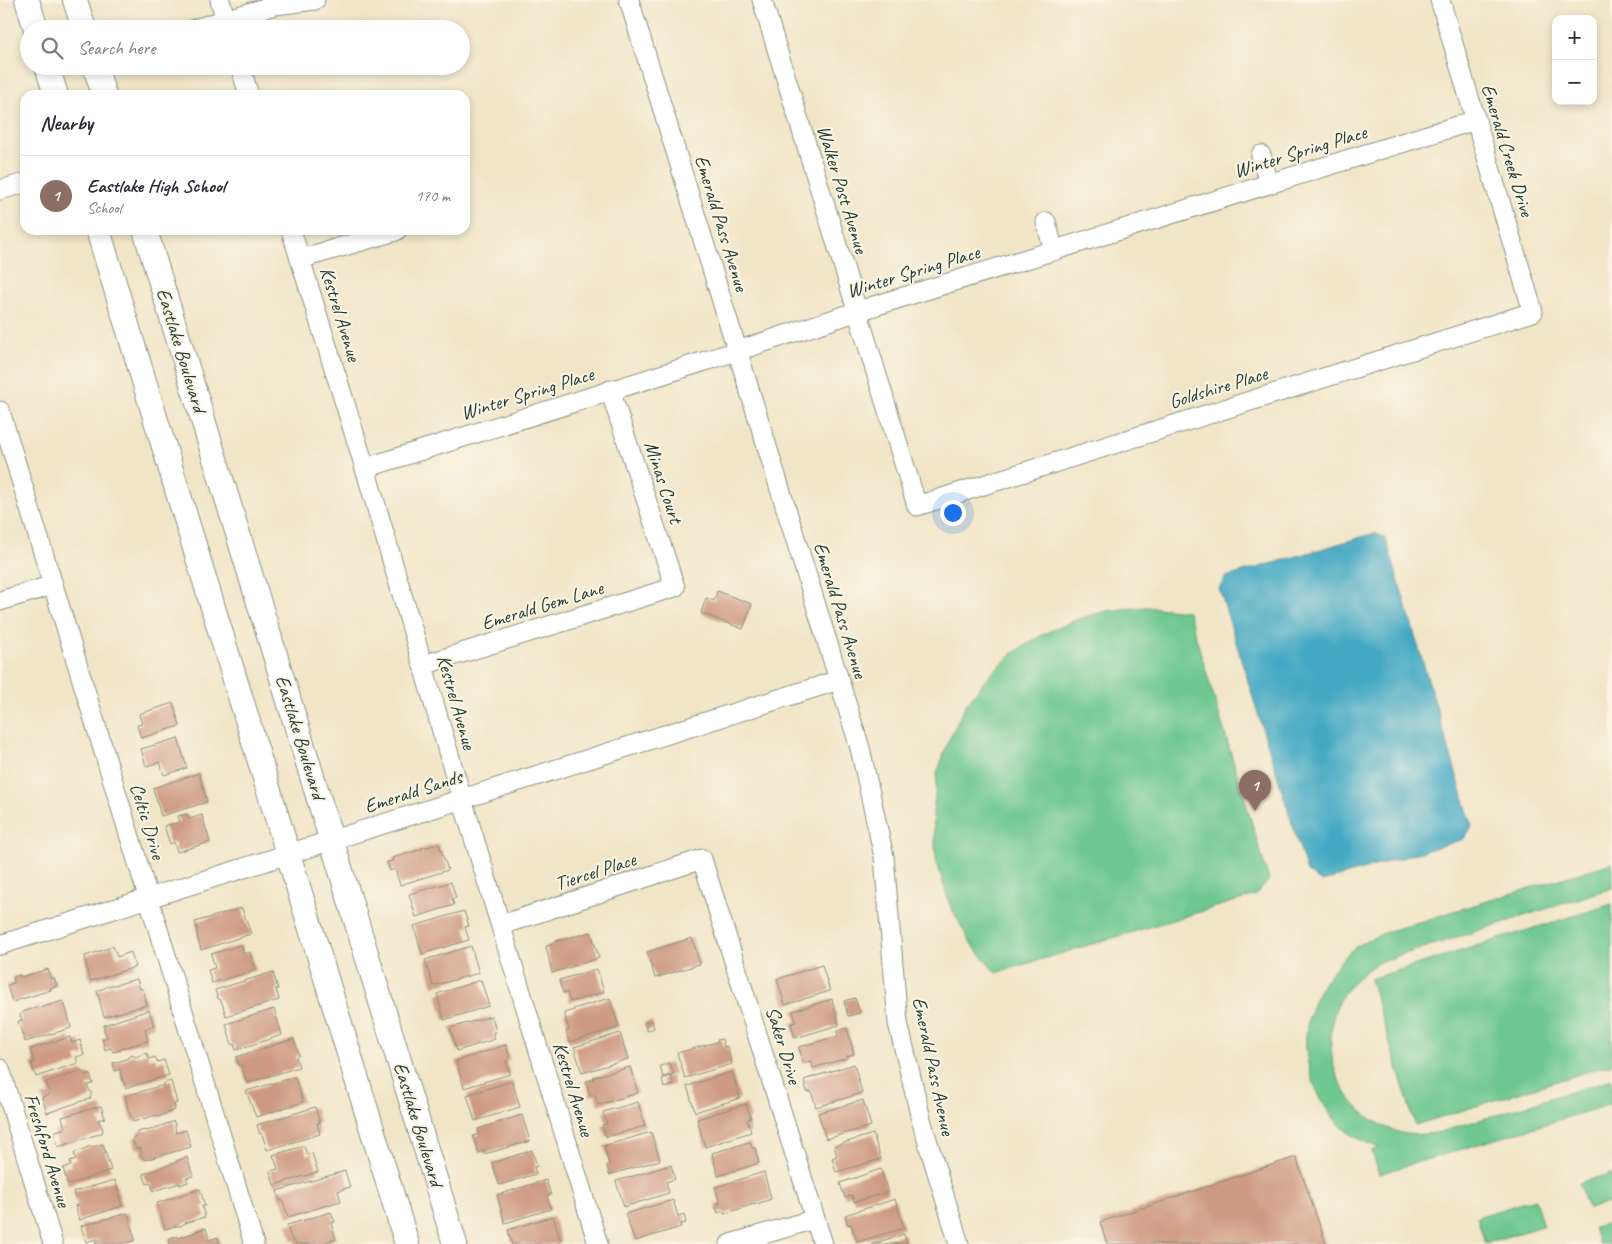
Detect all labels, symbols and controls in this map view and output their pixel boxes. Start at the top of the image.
map controls [1552,15,1597,105]
button: + [1552,15,1597,60]
search box [20,20,470,75]
icon: search [38,34,66,62]
text: Search here [78,36,155,60]
button: − [1552,60,1597,105]
street label: Emerald Creek Drive [1476,81,1540,221]
text: Nearby [40,110,93,136]
street label: Winter Spring Place [1231,119,1371,184]
street label: Walker Post Avenue [811,122,874,258]
street label: Emerald Pass Avenue [689,152,754,296]
text: Eastlake High School [87,174,225,198]
text: 1 [52,186,60,206]
text: 170 m [416,186,450,206]
text: School [87,198,121,218]
street label: Winter Spring Place [844,239,984,304]
street label: Kestrel Avenue [314,264,367,366]
street label: Eastlake Boulevard [151,285,213,418]
street label: Goldshire Place [1166,360,1272,414]
street label: Winter Spring Place [458,361,598,426]
street label: Minas Court [639,438,689,529]
your location [940,500,966,526]
street label: Emerald Pass Avenue [808,539,873,683]
street label: Emerald Gem Lane [478,575,607,636]
street label: Kestrel Avenue [431,652,482,754]
street label: Eastlake Boulevard [270,672,332,805]
street label: Emerald Sands [361,763,467,819]
pin: 1 [1239,770,1271,811]
street label: Celtic Drive [124,780,171,864]
street label: Tiercel Place [552,846,640,896]
street label: Emerald Pass Avenue [907,995,961,1139]
street label: Saker Drive [760,1003,808,1088]
street label: Kestrel Avenue [547,1039,600,1141]
street label: Eastlake Boulevard [388,1059,450,1192]
street label: Freshford Avenue [18,1090,77,1211]

